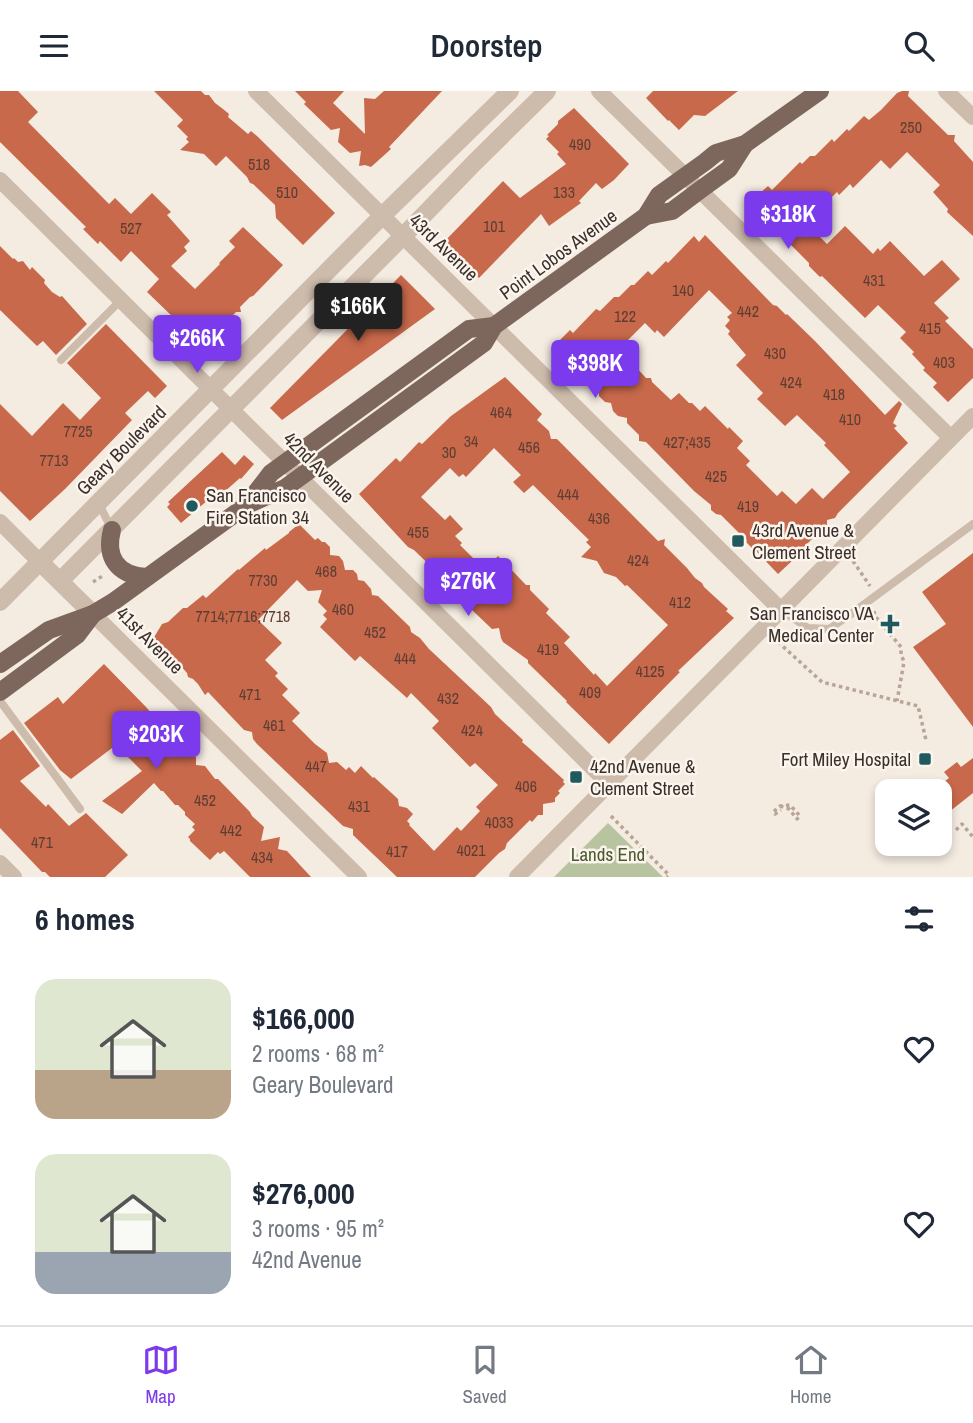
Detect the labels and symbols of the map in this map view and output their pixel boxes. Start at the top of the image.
house number: 250 [900,116,922,138]
house number: 490 [569,133,591,155]
house number: 518 [248,153,270,175]
house number: 510 [276,181,298,203]
house number: 133 [553,181,575,203]
pin: $318K [739,191,837,251]
street label: Point Lobos Avenue [494,203,622,305]
street label: 43rd Avenue [404,207,484,287]
house number: 101 [483,215,506,237]
house number: 527 [120,217,142,239]
house number: 431 [863,269,886,291]
house number: 140 [672,279,694,301]
pin: $166K [309,283,407,343]
house number: 442 [737,300,759,322]
house number: 122 [614,305,636,327]
pin: $266K [148,315,246,375]
house number: 415 [919,317,941,339]
pin: $398K [546,341,644,400]
house number: 430 [764,342,786,364]
house number: 403 [933,351,955,373]
house number: 424 [780,371,802,393]
house number: 418 [823,383,845,405]
street label: Geary Boulevard [70,399,172,501]
house number: 464 [490,401,512,423]
house number: 410 [839,408,861,430]
house number: 7725 [63,420,93,442]
street label: 42nd Avenue [278,426,360,508]
house number: 34 [464,430,478,452]
house number: 427;435 [663,431,711,453]
house number: 456 [518,436,540,458]
house number: 30 [442,441,456,463]
house number: 7713 [39,449,69,471]
house number: 425 [705,465,727,487]
place label: San Francisco Fire Station 34 [206,482,309,530]
house number: 444 [557,483,579,505]
house number: 419 [737,495,759,517]
marker: San Francisco Fire Station 34 [184,498,200,514]
house number: 436 [588,507,610,529]
place label: 43rd Avenue & Clement Street [752,517,857,565]
house number: 455 [407,521,429,543]
marker: 43rd Avenue & Clement Street [730,533,746,549]
house number: 424 [627,549,649,571]
pin: $276K [419,559,517,618]
house number: 468 [315,560,337,582]
house number: 7730 [248,569,278,591]
house number: 412 [669,591,691,613]
house number: 460 [332,598,354,620]
place label: San Francisco VA Medical Center [750,600,875,648]
street label: 41st Avenue [111,601,189,679]
house number: 7714;7716;7718 [196,605,290,627]
marker: San Francisco VA Medical Center [880,614,900,634]
house number: 452 [364,621,386,643]
house number: 419 [537,638,559,660]
house number: 444 [394,647,416,669]
house number: 4125 [635,660,665,682]
house number: 409 [579,681,601,703]
house number: 471 [239,683,262,705]
house number: 432 [437,687,459,709]
pin: $203K [107,711,205,771]
house number: 461 [263,714,286,736]
house number: 424 [461,719,483,741]
place label: Fort Miley Hospital [781,746,911,772]
marker: Fort Miley Hospital [917,751,933,767]
place label: 42nd Avenue & Clement Street [590,753,696,801]
house number: 447 [305,755,327,777]
marker: 42nd Avenue & Clement Street [568,769,584,785]
house number: 406 [515,775,537,797]
house number: 452 [194,789,216,811]
house number: 431 [348,795,371,817]
house number: 4033 [484,811,514,833]
house number: 442 [220,819,242,841]
house number: 471 [31,831,54,853]
house number: 4021 [456,839,486,861]
house number: 417 [386,840,408,862]
park label: Lands End [571,841,645,867]
house number: 434 [251,846,273,868]

